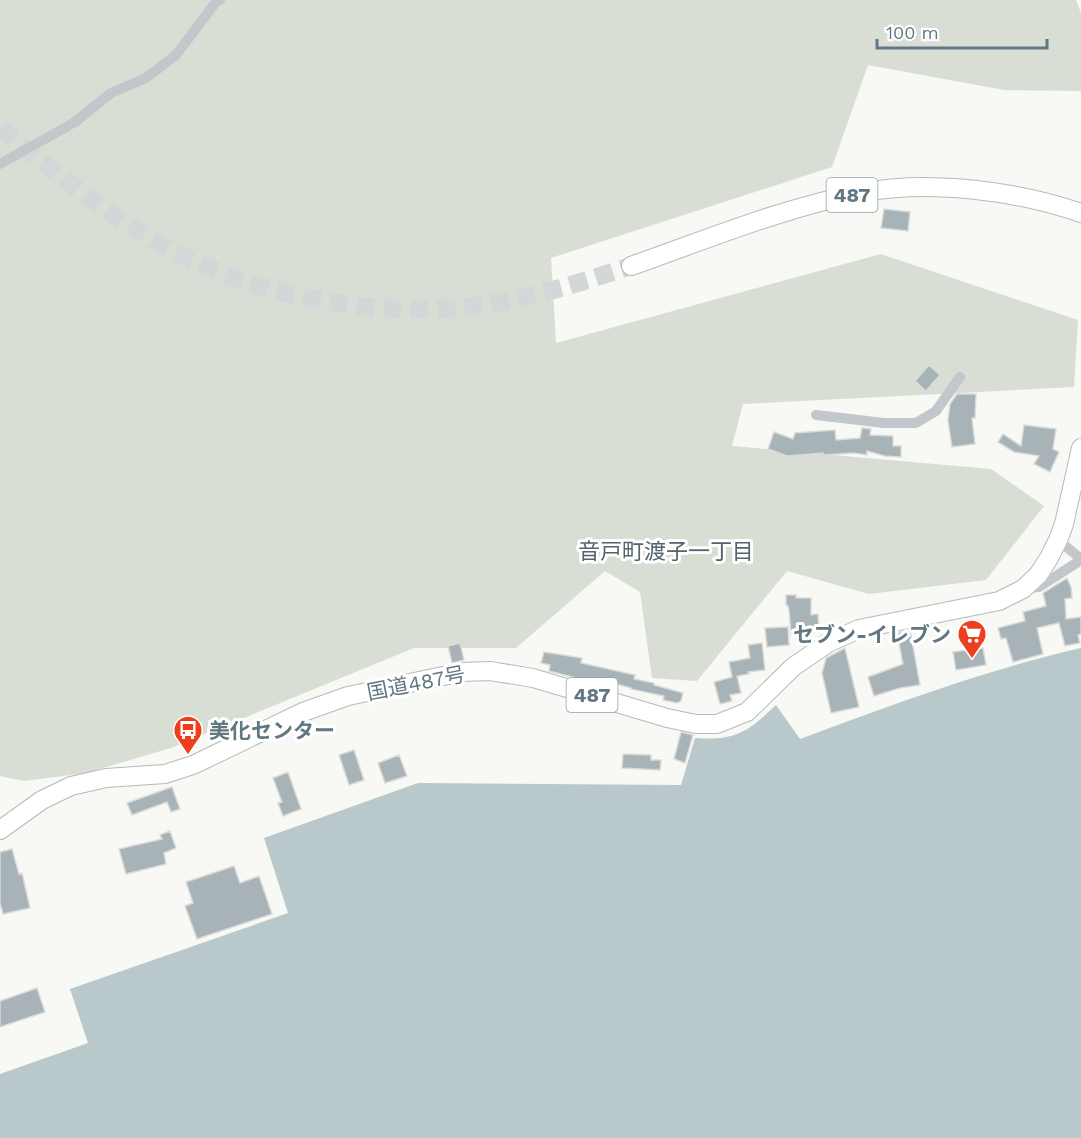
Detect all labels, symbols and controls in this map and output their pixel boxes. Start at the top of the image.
scale bar [877,12,1046,50]
text: 100 m [886,22,939,43]
road number: 487 [826,178,878,212]
district label: 音戸町渡子一丁目 [578,539,754,564]
supermarket icon: セブン-イレブン [956,618,988,660]
place label: セブン-イレブン [793,622,951,647]
street label: 国道487号 [365,661,467,705]
road number: 487 [566,678,618,712]
bus stop icon: 美化センター [172,714,204,756]
place label: 美化センター [209,718,335,743]

